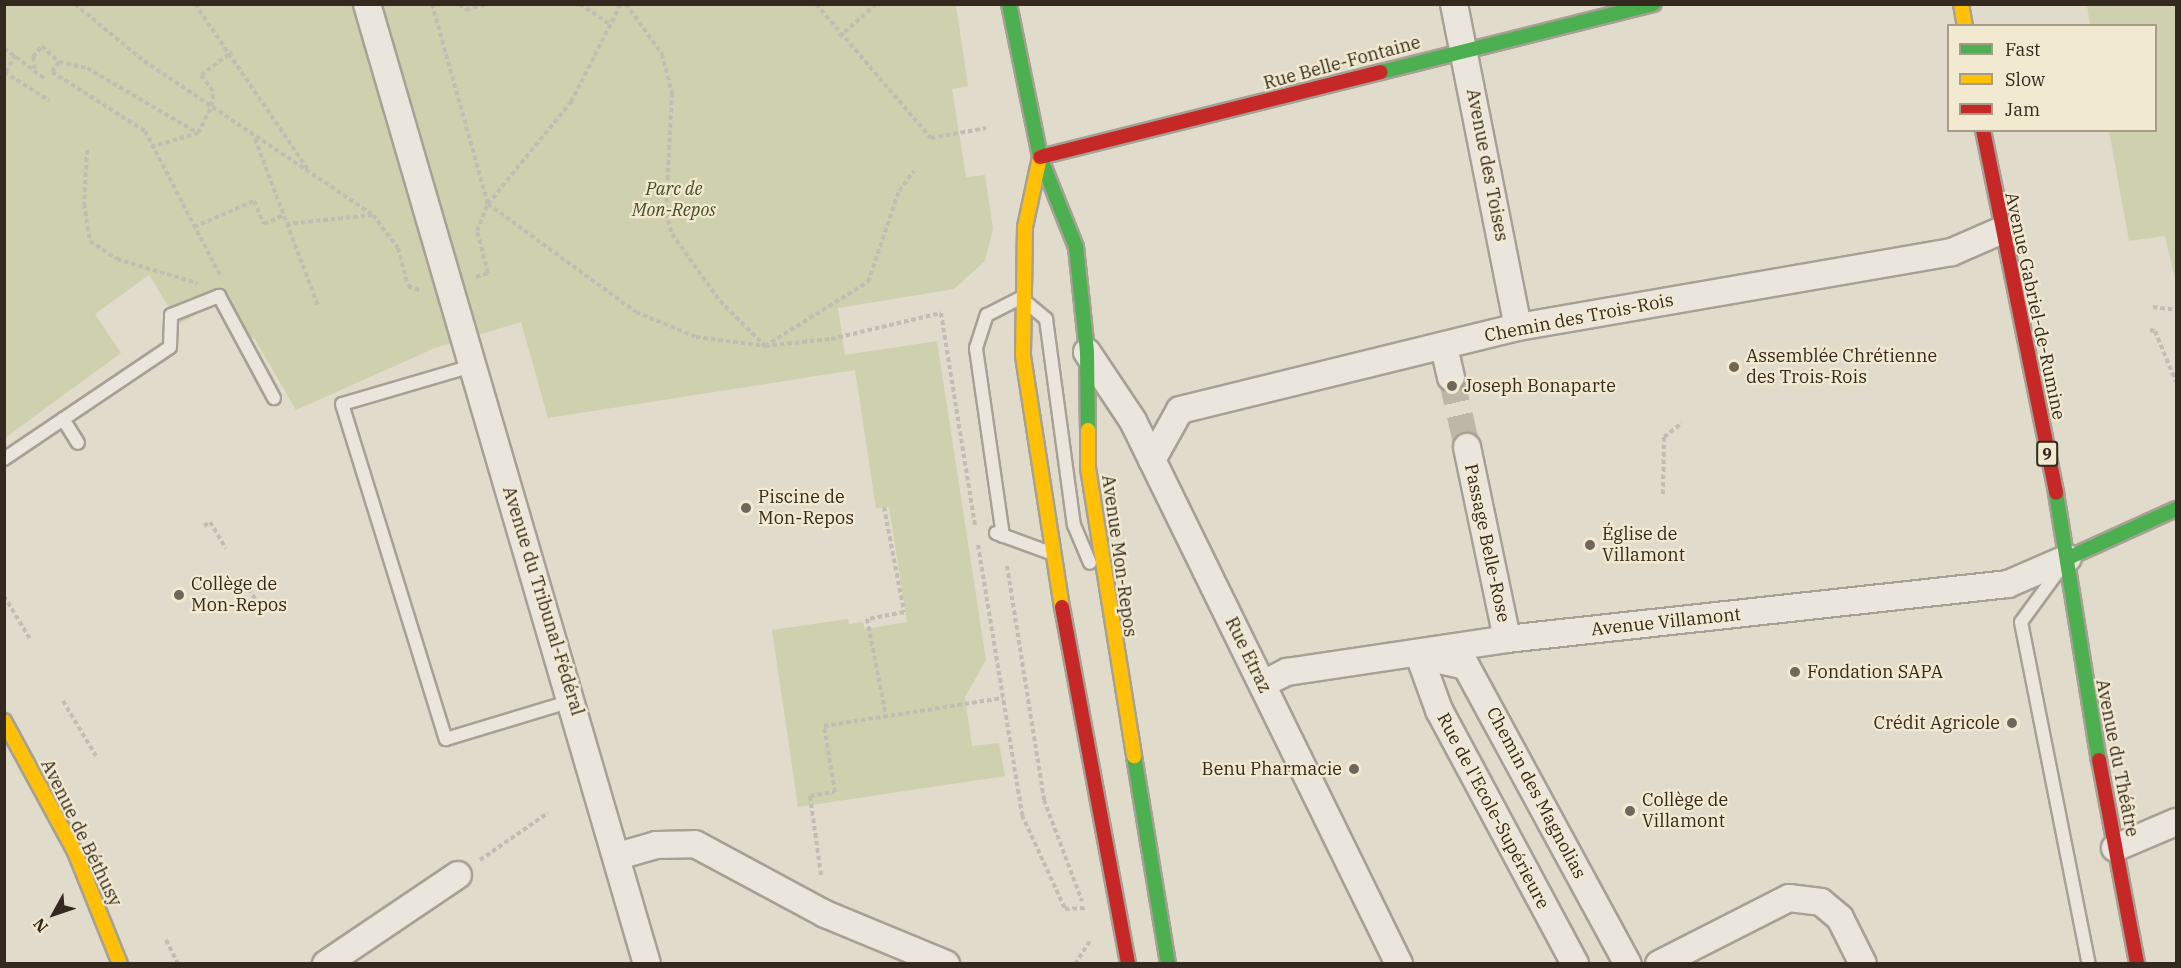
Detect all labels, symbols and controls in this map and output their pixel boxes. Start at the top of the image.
legend [1947,24,2157,132]
street label: Rue Belle-Fontaine [1261,32,1423,94]
text: Fast [2005,38,2040,61]
text: Slow [2005,68,2045,91]
street label: Avenue des Toises [1462,87,1512,243]
text: Jam [2005,98,2040,121]
park label: Parc de Mon-Repos [632,179,716,222]
street label: Avenue Gabriel-de-Rumine [2000,190,2070,422]
street label: Chemin des Trois-Rois [1483,289,1675,347]
place label: Assemblée Chrétienne des Trois-Rois [1746,346,1937,388]
marker: Assemblée Chrétienne des Trois-Rois [1727,360,1741,374]
place label: Joseph Bonaparte [1464,375,1616,397]
marker: Joseph Bonaparte [1445,379,1459,393]
road number: 9 [2035,441,2059,467]
street label: Passage Belle-Rose [1460,462,1514,624]
street label: Avenue Mon-Repos [1097,474,1141,638]
street label: Avenue du Tribunal-Fédéral [498,484,588,718]
place label: Piscine de Mon-Repos [758,487,854,530]
marker: Piscine de Mon-Repos [739,501,753,515]
place label: Église de Villamont [1602,524,1685,566]
marker: Église de Villamont [1583,538,1597,552]
place label: Collège de Mon-Repos [191,574,287,616]
marker: Collège de Mon-Repos [172,588,186,602]
street label: Avenue Villamont [1590,603,1742,641]
street label: Rue Etraz [1220,614,1276,696]
place label: Fondation SAPA [1807,661,1943,683]
marker: Fondation SAPA [1788,665,1802,679]
street label: Avenue du Théâtre [2091,677,2143,839]
street label: Chemin des Magnolias [1482,704,1590,882]
street label: Rue de l'Ecole-Supérieure [1432,709,1554,913]
place label: Crédit Agricole [1874,712,2000,734]
marker: Crédit Agricole [2005,716,2019,730]
street label: Avenue de Béthusy [36,756,126,910]
place label: Benu Pharmacie [1202,758,1342,780]
marker: Benu Pharmacie [1347,762,1361,776]
place label: Collège de Villamont [1642,790,1728,832]
marker: Collège de Villamont [1623,804,1637,818]
north arrow [24,884,84,944]
text: N [28,914,52,937]

